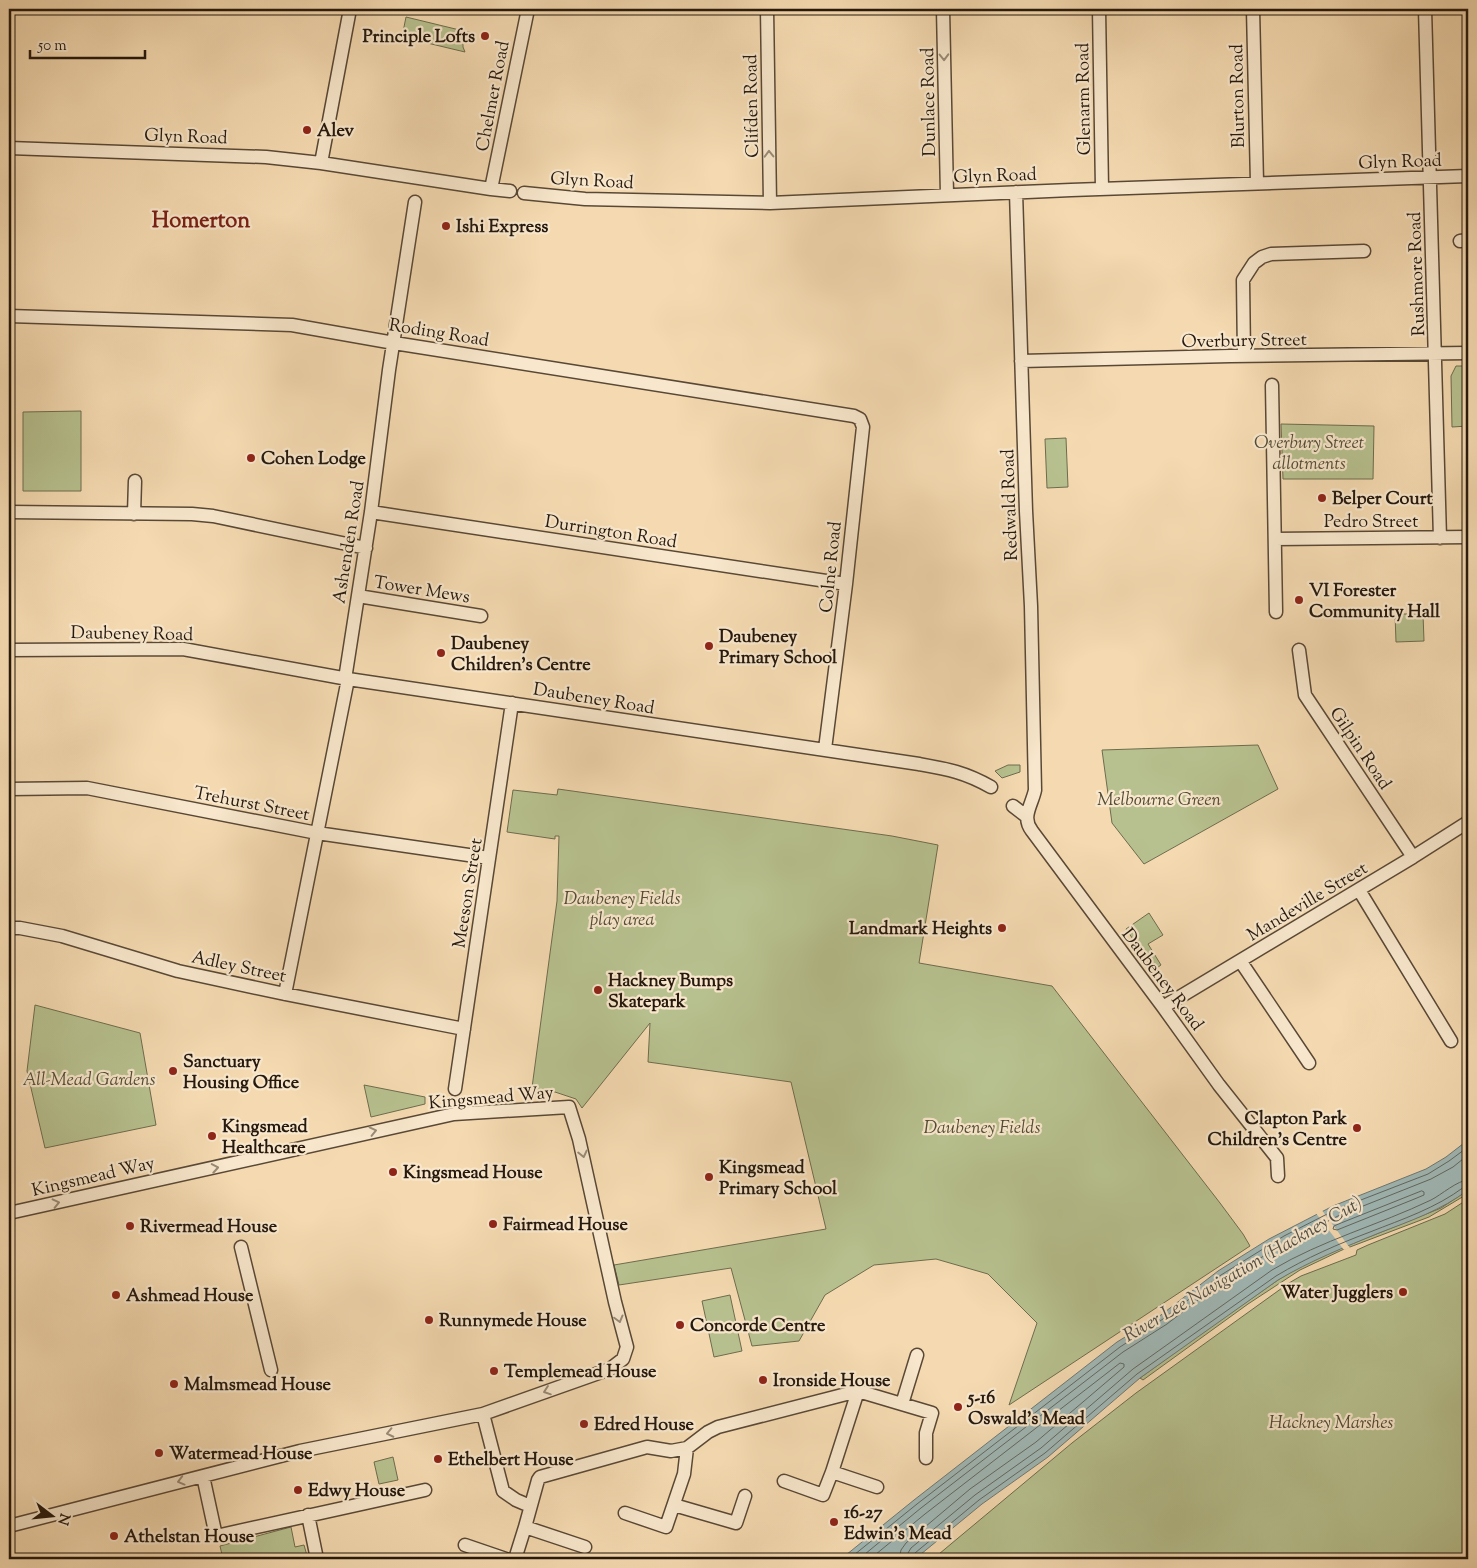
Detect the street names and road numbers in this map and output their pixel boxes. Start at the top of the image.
street label: Chelmer Road [470,39,517,154]
street label: Glenarm Road [1071,42,1099,155]
street label: Blurton Road [1225,44,1253,148]
street label: Dunlace Road [916,47,944,157]
street label: Clifden Road [739,54,767,158]
street label: Glyn Road [144,124,228,152]
street label: Glyn Road [1358,149,1442,177]
street label: Glyn Road [953,163,1037,191]
street label: Glyn Road [550,167,634,197]
street label: Rushmore Road [1403,211,1433,337]
street label: Roding Road [387,313,491,355]
street label: Overbury Street [1181,328,1307,356]
street label: Redwald Road [996,449,1026,561]
street label: Ashenden Road [327,479,373,606]
street label: Durrington Road [543,510,679,556]
street label: Pedro Street [1324,510,1418,536]
street label: Colne Road [814,520,850,614]
street label: Tower Mews [372,571,472,611]
street label: Daubeney Road [70,621,193,649]
street label: Daubeney Road [531,678,656,722]
street label: Gilpin Road [1322,703,1397,796]
street label: Trehurst Street [192,781,312,829]
street label: Meeson Street [447,837,490,950]
street label: Mandeville Street [1243,856,1373,949]
street label: Daubeney Road [1114,923,1209,1037]
street label: Adley Street [189,945,288,991]
street label: Kingsmead Way [427,1081,555,1117]
street label: Kingsmead Way [29,1151,158,1205]

